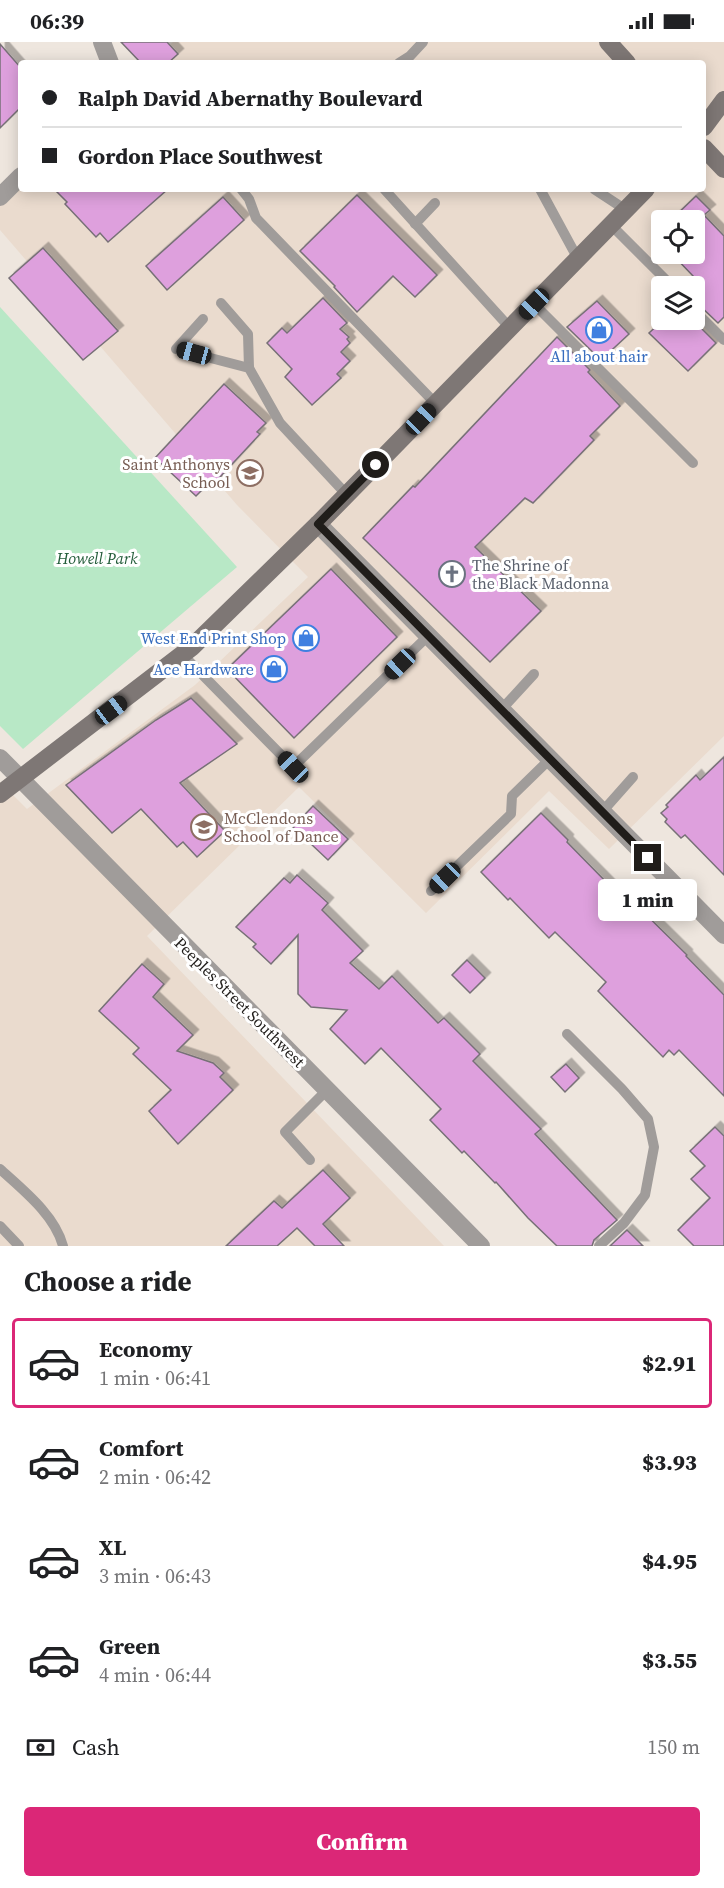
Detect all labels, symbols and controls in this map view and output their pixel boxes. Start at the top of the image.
text: 06:39 [30,6,84,36]
text: Ralph David Abernathy Boulevard [78,83,423,113]
text: Gordon Place Southwest [78,141,322,171]
map controls [651,210,705,330]
button: locate [651,210,705,264]
button: layers [651,276,705,330]
car [515,285,553,323]
shop icon: All about hair [584,315,614,345]
car [174,340,214,366]
place label: All about hair [550,345,648,367]
car [402,400,440,438]
route start [362,451,389,478]
place label: Saint Anthonys School [122,453,230,493]
school or university icon: Saint Anthonys School [235,458,265,488]
park label: Howell Park [56,547,138,569]
place label: The Shrine of the Black Madonna [472,554,610,594]
church icon: The Shrine of the Black Madonna [437,559,467,589]
shop icon: West End Print Shop [291,623,321,653]
place label: West End Print Shop [141,627,286,649]
car [381,645,419,683]
shop icon: Ace Hardware [259,654,289,684]
place label: Ace Hardware [153,658,254,680]
car [91,692,131,728]
car [274,748,312,786]
place label: McClendons School of Dance [224,807,339,847]
school or university icon: McClendons School of Dance [189,812,219,842]
route end [634,844,661,871]
car [426,859,464,897]
callout: 1 min [598,879,698,921]
text: 1 min [621,886,674,914]
street label: Peeples Street Southwest [170,932,311,1073]
text: Choose a ride [24,1263,192,1300]
text: Economy [99,1334,193,1364]
icon: car [27,1336,81,1390]
text: $2.91 [642,1348,697,1378]
text: 1 min · 06:41 [99,1364,211,1392]
text: Comfort [99,1433,183,1463]
icon: car [27,1435,81,1489]
text: $3.93 [642,1447,697,1477]
text: 2 min · 06:42 [99,1463,211,1491]
text: XL [99,1532,126,1562]
icon: car [27,1534,81,1588]
text: $4.95 [642,1546,697,1576]
text: 3 min · 06:43 [99,1562,211,1590]
text: Green [99,1631,160,1661]
icon: car [27,1633,81,1687]
text: $3.55 [642,1645,697,1675]
text: 4 min · 06:44 [99,1661,211,1689]
icon: cash [24,1731,57,1764]
text: Cash [72,1732,120,1762]
text: 150 m [647,1733,700,1761]
button: Confirm [24,1807,700,1876]

